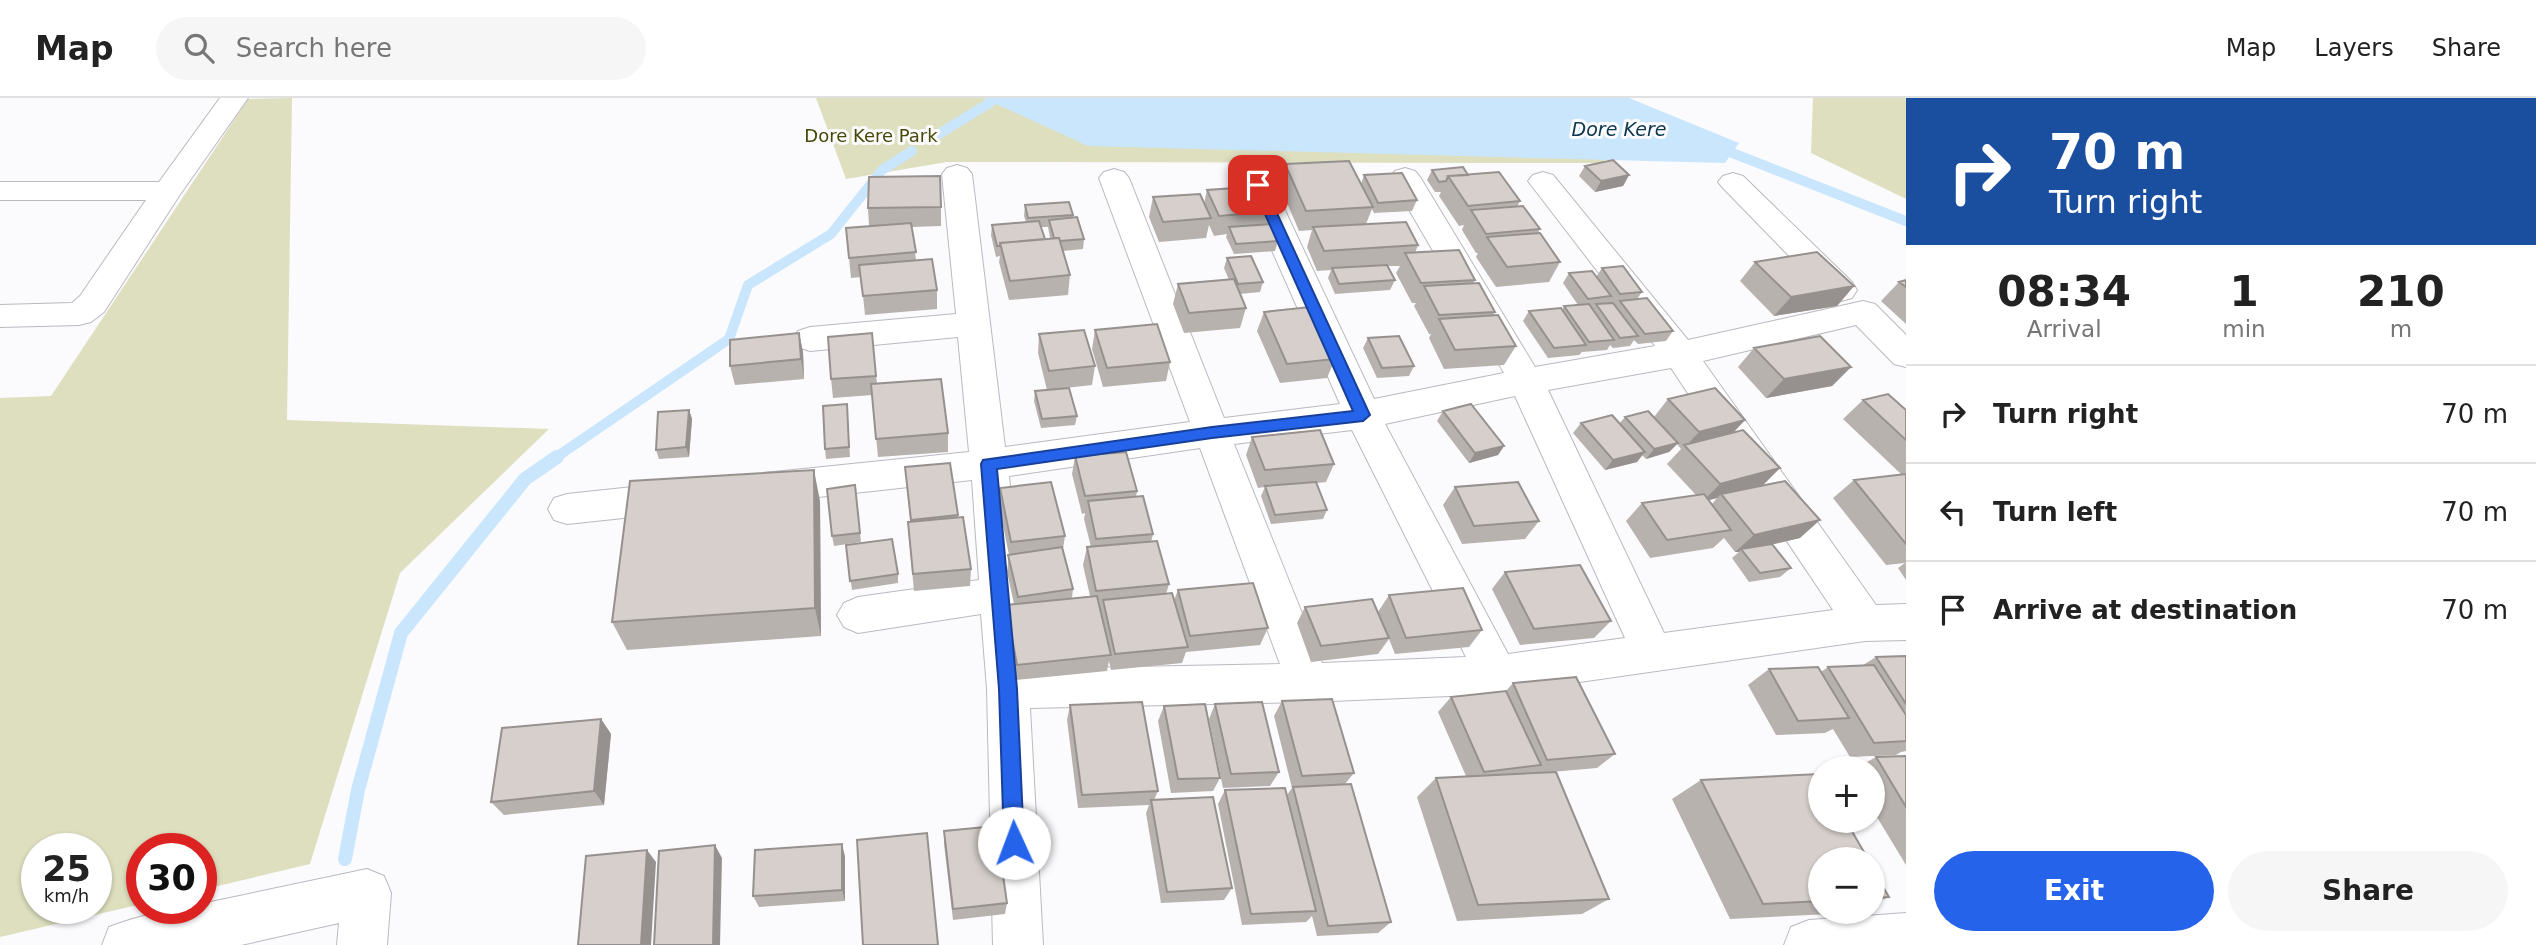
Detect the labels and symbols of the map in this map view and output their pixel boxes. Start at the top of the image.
water label: Dore Kere [1572,118,1666,140]
park label: Dore Kere Park [804,125,938,146]
pin [1228,155,1288,215]
position arrow [977,806,1051,880]
speed limit sign: 30 [126,833,217,924]

